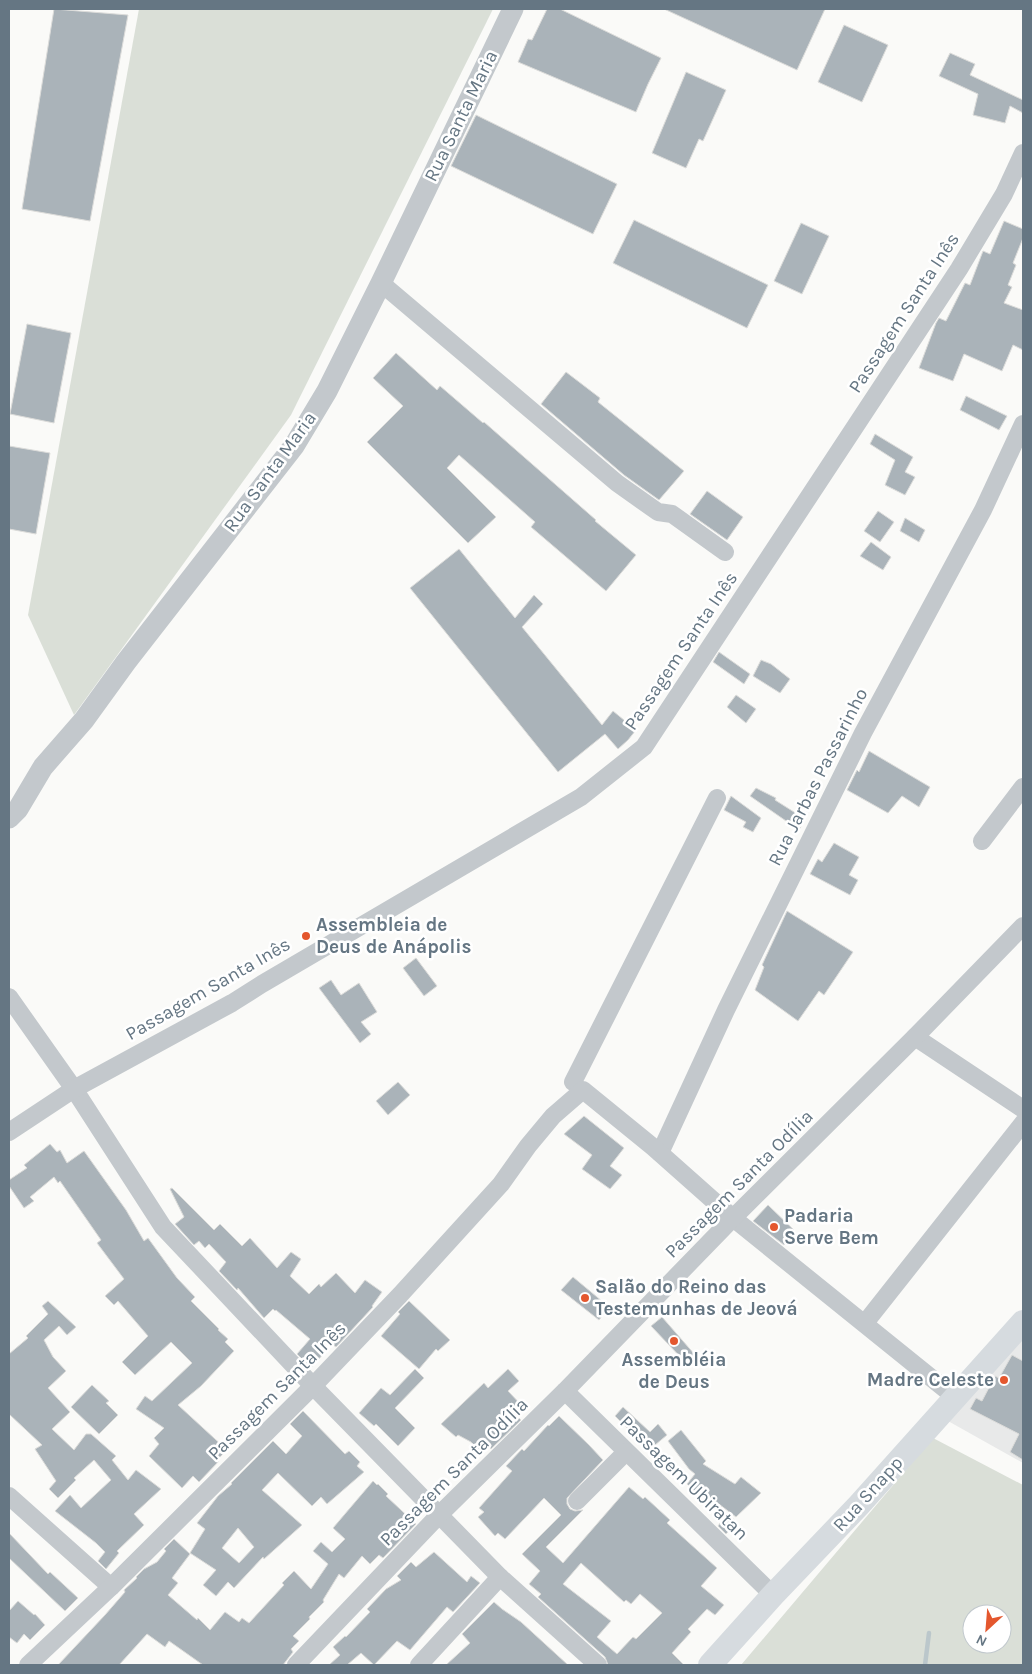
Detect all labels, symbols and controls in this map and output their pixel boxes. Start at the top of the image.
street label: Rua Santa Maria [420,47,502,185]
street label: Passagem Santa Inês [844,229,964,397]
street label: Rua Santa Maria [219,408,321,536]
street label: Passagem Santa Inês [620,568,742,734]
street label: Rua Jarbas Passarinho [764,684,872,870]
place label: Assembleia de Deus de Anápolis [316,914,472,958]
marker: Assembleia de Deus de Anápolis [300,930,312,942]
street label: Passagem Santa Inês [122,933,294,1045]
street label: Passagem Santa Odília [660,1105,818,1263]
place label: Padaria Serve Bem [784,1205,879,1249]
marker: Padaria Serve Bem [768,1221,780,1233]
place label: Salão do Reino das Testemunhas de Jeová [595,1276,798,1320]
marker: Salão do Reino das Testemunhas de Jeová [579,1292,591,1304]
street label: Passagem Santa Inês [203,1317,351,1465]
marker: Assembléia de Deus [668,1335,680,1347]
place label: Assembléia de Deus [622,1349,726,1393]
place label: Madre Celeste [867,1369,994,1391]
marker: Madre Celeste [998,1374,1010,1386]
street label: Passagem Santa Odília [375,1393,533,1551]
street label: Passagem Ubiratan [615,1411,753,1545]
street label: Rua Snapp [828,1452,908,1536]
north arrow [962,1604,1012,1654]
text: N [973,1630,990,1650]

